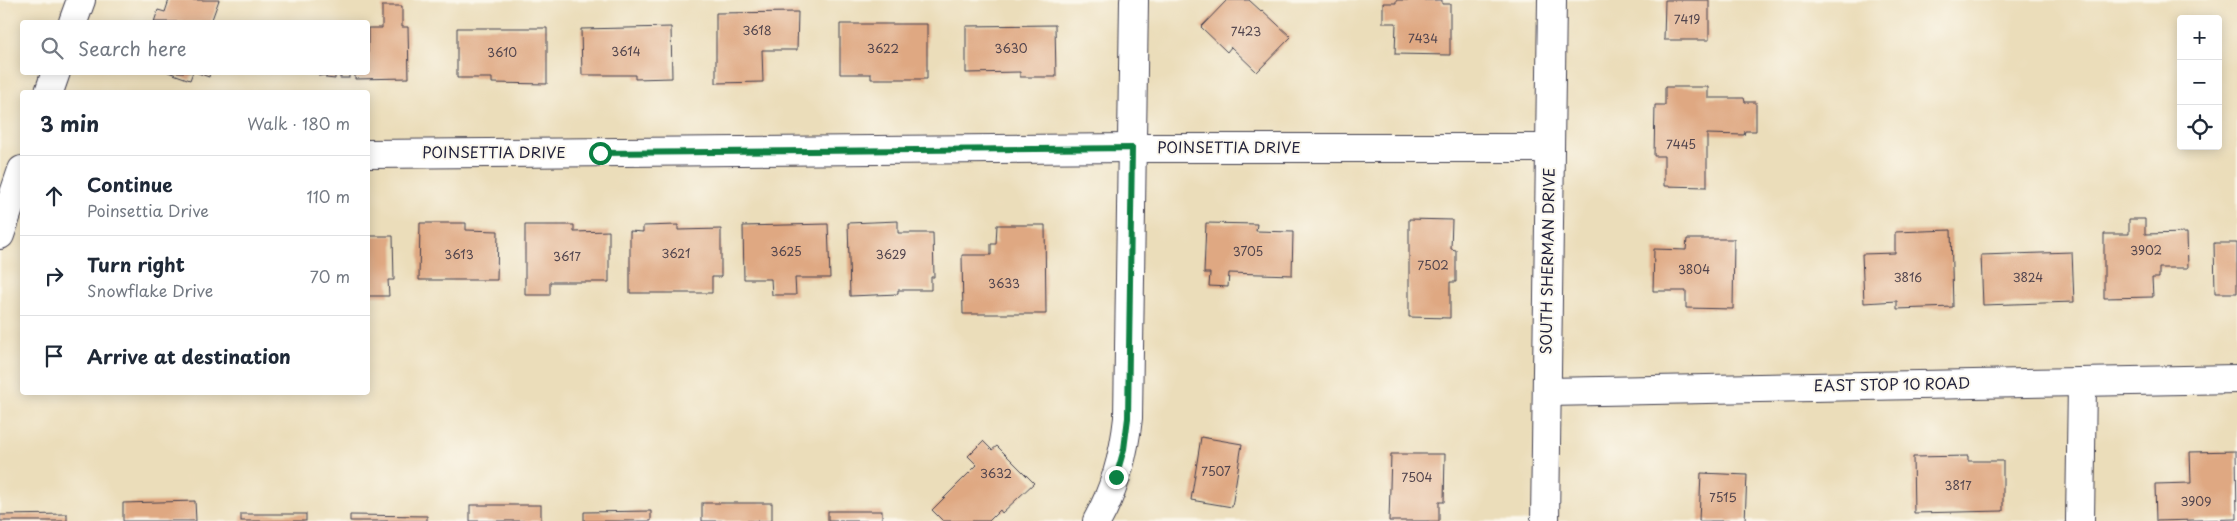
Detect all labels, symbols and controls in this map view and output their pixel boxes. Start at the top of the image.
house number: 7419 [1674,10,1700,28]
map controls [2177,15,2222,150]
button: + [2177,15,2222,60]
search box [20,20,370,75]
house number: 3618 [742,21,772,39]
house number: 7423 [1231,22,1261,40]
house number: 7434 [1408,29,1438,47]
icon: search [38,34,66,62]
text: Search here [78,34,187,62]
house number: 3622 [867,39,899,57]
house number: 3630 [995,39,1028,57]
house number: 3614 [611,42,641,60]
house number: 3610 [487,43,517,61]
button: − [2177,60,2222,105]
button: locate [2177,105,2222,150]
text: 3 min [40,107,99,139]
text: Walk · 180 m [247,111,350,135]
street label: POINSETTIA DRIVE [1157,135,1301,158]
house number: 7445 [1666,135,1696,153]
street label: POINSETTIA DRIVE [422,140,566,163]
route start [589,142,612,165]
street label: SOUTH SHERMAN DRIVE [1533,167,1560,355]
text: Continue [87,170,173,198]
icon: ahead [40,182,68,210]
text: 110 m [307,184,350,208]
text: Poinsettia Drive [87,198,209,222]
house number: 3902 [2130,241,2162,259]
house number: 3625 [770,242,802,260]
house number: 3705 [1233,242,1263,260]
house number: 3621 [662,244,690,262]
house number: 3613 [444,245,474,263]
house number: 3629 [876,245,906,263]
house number: 3617 [553,247,581,265]
text: Turn right [87,250,185,278]
house number: 7502 [1417,256,1449,274]
house number: 3804 [1678,260,1710,278]
icon: right [40,262,68,290]
text: 70 m [310,264,350,288]
house number: 3816 [1894,268,1922,286]
house number: 3824 [2013,268,2043,286]
house number: 3633 [988,274,1020,292]
text: Snowflake Drive [87,278,213,302]
icon: arrive [40,342,68,370]
text: Arrive at destination [87,342,291,370]
street label: EAST STOP 10 ROAD [1814,371,1970,396]
house number: 7507 [1201,462,1231,480]
house number: 3632 [980,464,1012,482]
route end [1105,466,1128,489]
house number: 7504 [1401,468,1433,486]
house number: 3817 [1944,476,1972,494]
house number: 7515 [1709,488,1737,506]
house number: 3909 [2180,492,2212,510]

